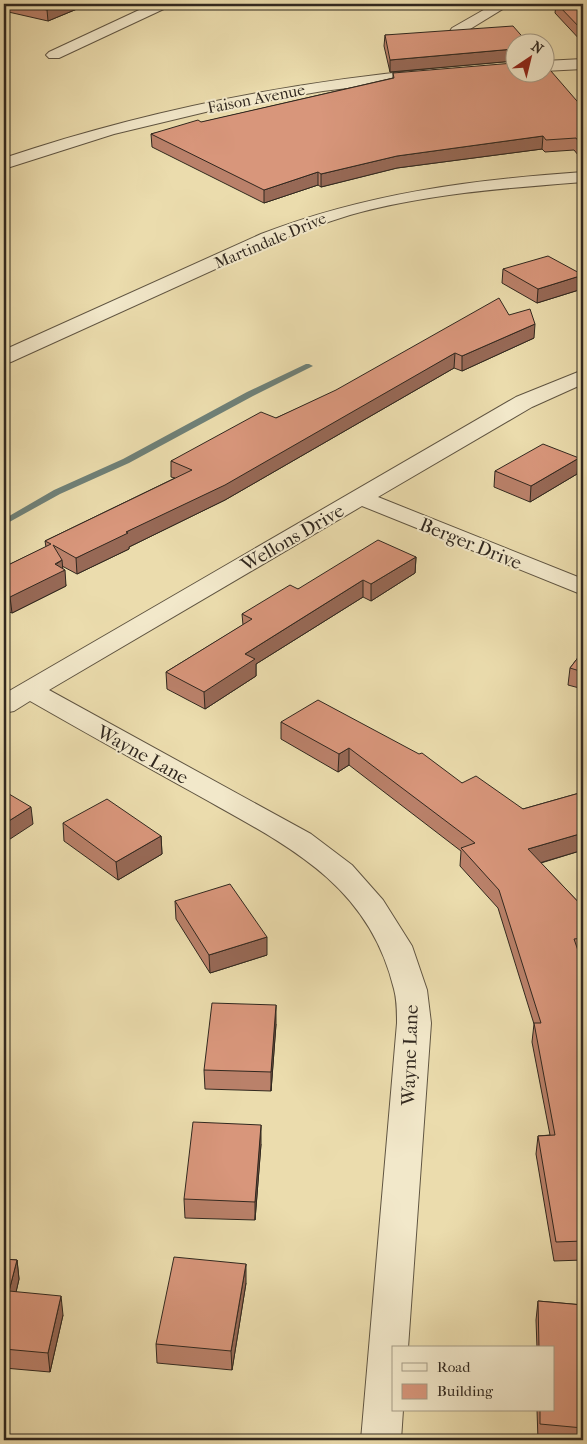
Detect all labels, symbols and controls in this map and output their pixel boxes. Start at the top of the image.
north arrow [504,32,554,82]
text: N [528,38,547,58]
street label: Faison Avenue [206,80,307,117]
street label: Martindale Drive [212,208,329,273]
street label: Wellons Drive [236,500,348,577]
street label: Berger Drive [416,514,525,574]
street label: Wayne Lane [92,720,192,789]
street label: Wayne Lane [397,1004,423,1107]
legend [392,1346,554,1412]
text: Road [437,1358,471,1376]
text: Building [437,1382,494,1400]

